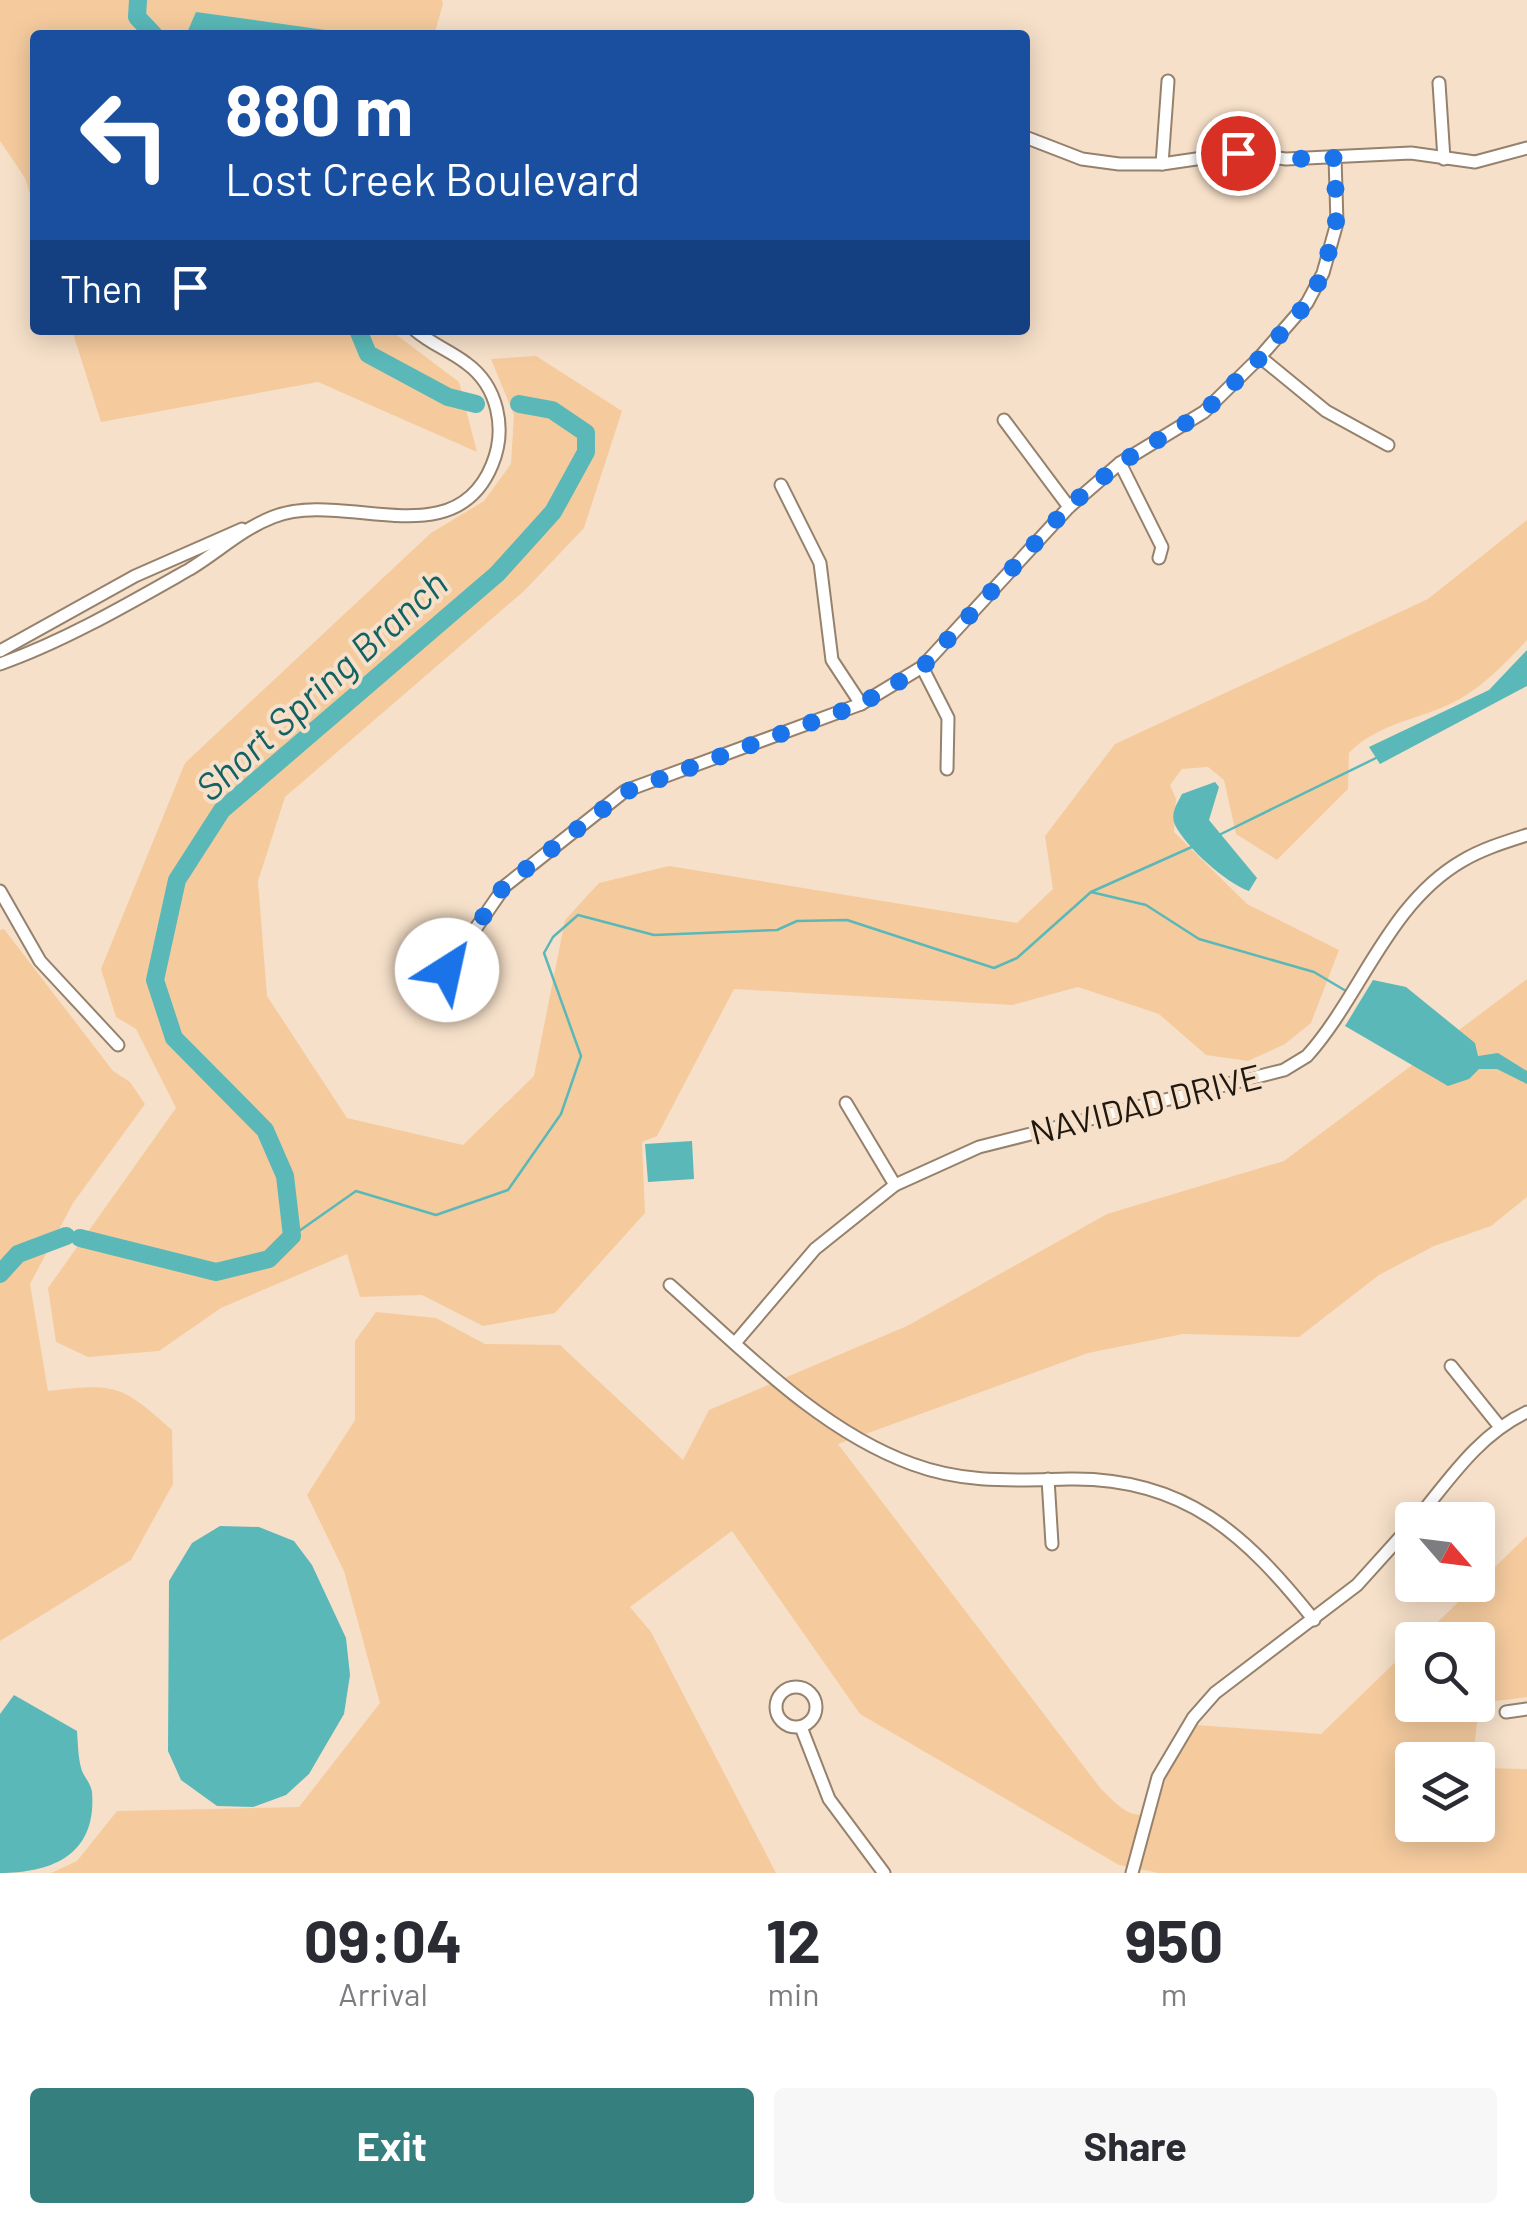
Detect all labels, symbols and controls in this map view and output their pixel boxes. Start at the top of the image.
text: 880 m [225,66,413,150]
icon: left [60,70,190,200]
pin [1196,111,1281,196]
icon: arrive [1211,126,1266,181]
text: Lost Creek Boulevard [225,151,640,205]
icon: arrive [163,260,218,315]
text: Then [60,265,143,311]
water label: Short Spring Branch [185,560,456,810]
position arrow [395,918,499,1022]
street label: NAVIDAD DRIVE [1025,1054,1266,1152]
north arrow [1395,1502,1495,1602]
map controls [1395,1502,1495,1842]
button: search [1395,1622,1495,1722]
button: layers [1395,1742,1495,1842]
text: 09:04 [304,1903,462,1975]
text: 12 [766,1903,821,1975]
text: 950 [1125,1903,1223,1975]
text: Arrival [338,1974,428,2012]
text: min [768,1974,819,2012]
text: m [1161,1974,1187,2012]
button: Exit [30,2088,754,2203]
button: Share [774,2088,1497,2203]

